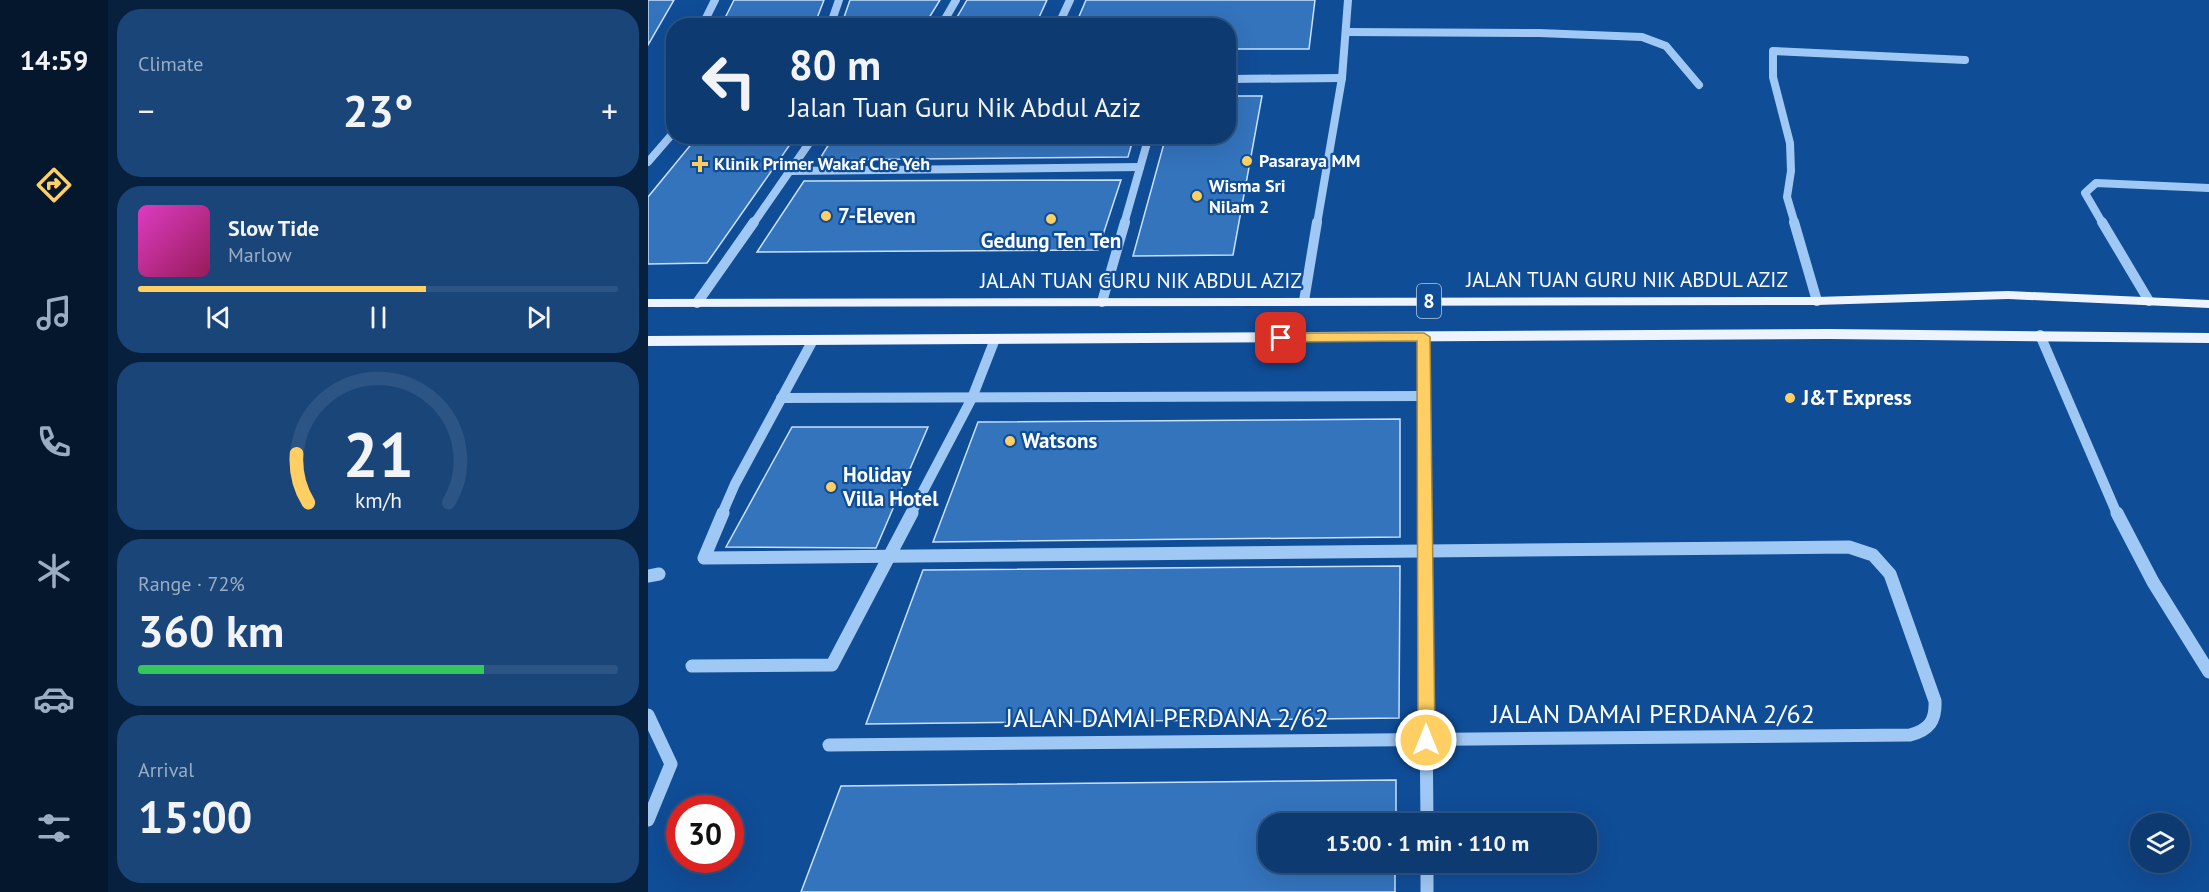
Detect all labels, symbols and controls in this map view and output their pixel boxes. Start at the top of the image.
text: 80 m [789,37,881,92]
icon: left [690,42,768,120]
text: 14:59 [20,43,88,77]
text: Climate [138,51,204,77]
text: 23° [343,81,413,139]
text: − [138,89,155,132]
text: + [601,89,618,132]
text: Jalan Tuan Guru Nik Abdul Aziz [789,90,1141,124]
place label: Pasaraya MM [1259,149,1360,172]
place label: Klinik Primer Wakaf Che Yeh [714,152,930,175]
marker: Pasaraya MM [1240,154,1254,168]
marker: Klinik Primer Wakaf Che Yeh [691,155,709,173]
icon: directions [33,164,75,206]
place label: Wisma Sri Nilam 2 [1209,174,1286,218]
marker: Wisma Sri Nilam 2 [1190,189,1204,203]
place label: 7-Eleven [838,202,916,229]
marker: 7-Eleven [819,209,833,223]
marker: Gedung Ten Ten [1044,212,1058,226]
text: Slow Tide [228,214,319,242]
place label: Gedung Ten Ten [981,227,1121,254]
text: Marlow [228,242,292,268]
street label: JALAN TUAN GURU NIK ABDUL AZIZ [1465,266,1788,293]
street label: JALAN TUAN GURU NIK ABDUL AZIZ [979,267,1302,294]
road number: 8 [1417,284,1441,318]
icon: music [33,292,75,334]
icon: previous [202,301,235,334]
icon: pause [362,301,395,334]
icon: next [522,301,555,334]
pin [1255,312,1306,363]
icon: arrive [1264,321,1297,354]
place label: J&T Express [1801,384,1912,411]
marker: J&T Express [1783,391,1797,405]
text: 21 [343,413,413,494]
icon: phone [33,421,75,463]
place label: Watsons [1022,427,1097,454]
marker: Watsons [1003,434,1017,448]
place label: Holiday Villa Hotel [842,461,939,512]
marker: Holiday Villa Hotel [824,480,838,494]
text: km/h [354,486,401,514]
icon: climate [33,550,75,592]
text: Range · 72% [138,571,245,597]
text: 360 km [138,601,284,659]
icon: car [33,678,75,720]
street label: JALAN DAMAI PERDANA 2/62 [1490,697,1815,730]
street label: JALAN DAMAI PERDANA 2/62 [1004,701,1329,734]
position arrow [1394,708,1458,772]
text: Arrival [138,757,194,783]
text: 15:00 [138,787,252,845]
speed limit sign: 30 [666,795,744,873]
icon: filters [33,807,75,849]
map controls [2130,813,2190,873]
button: layers [2130,813,2190,873]
text: 15:00 · 1 min · 110 m [1326,829,1529,857]

